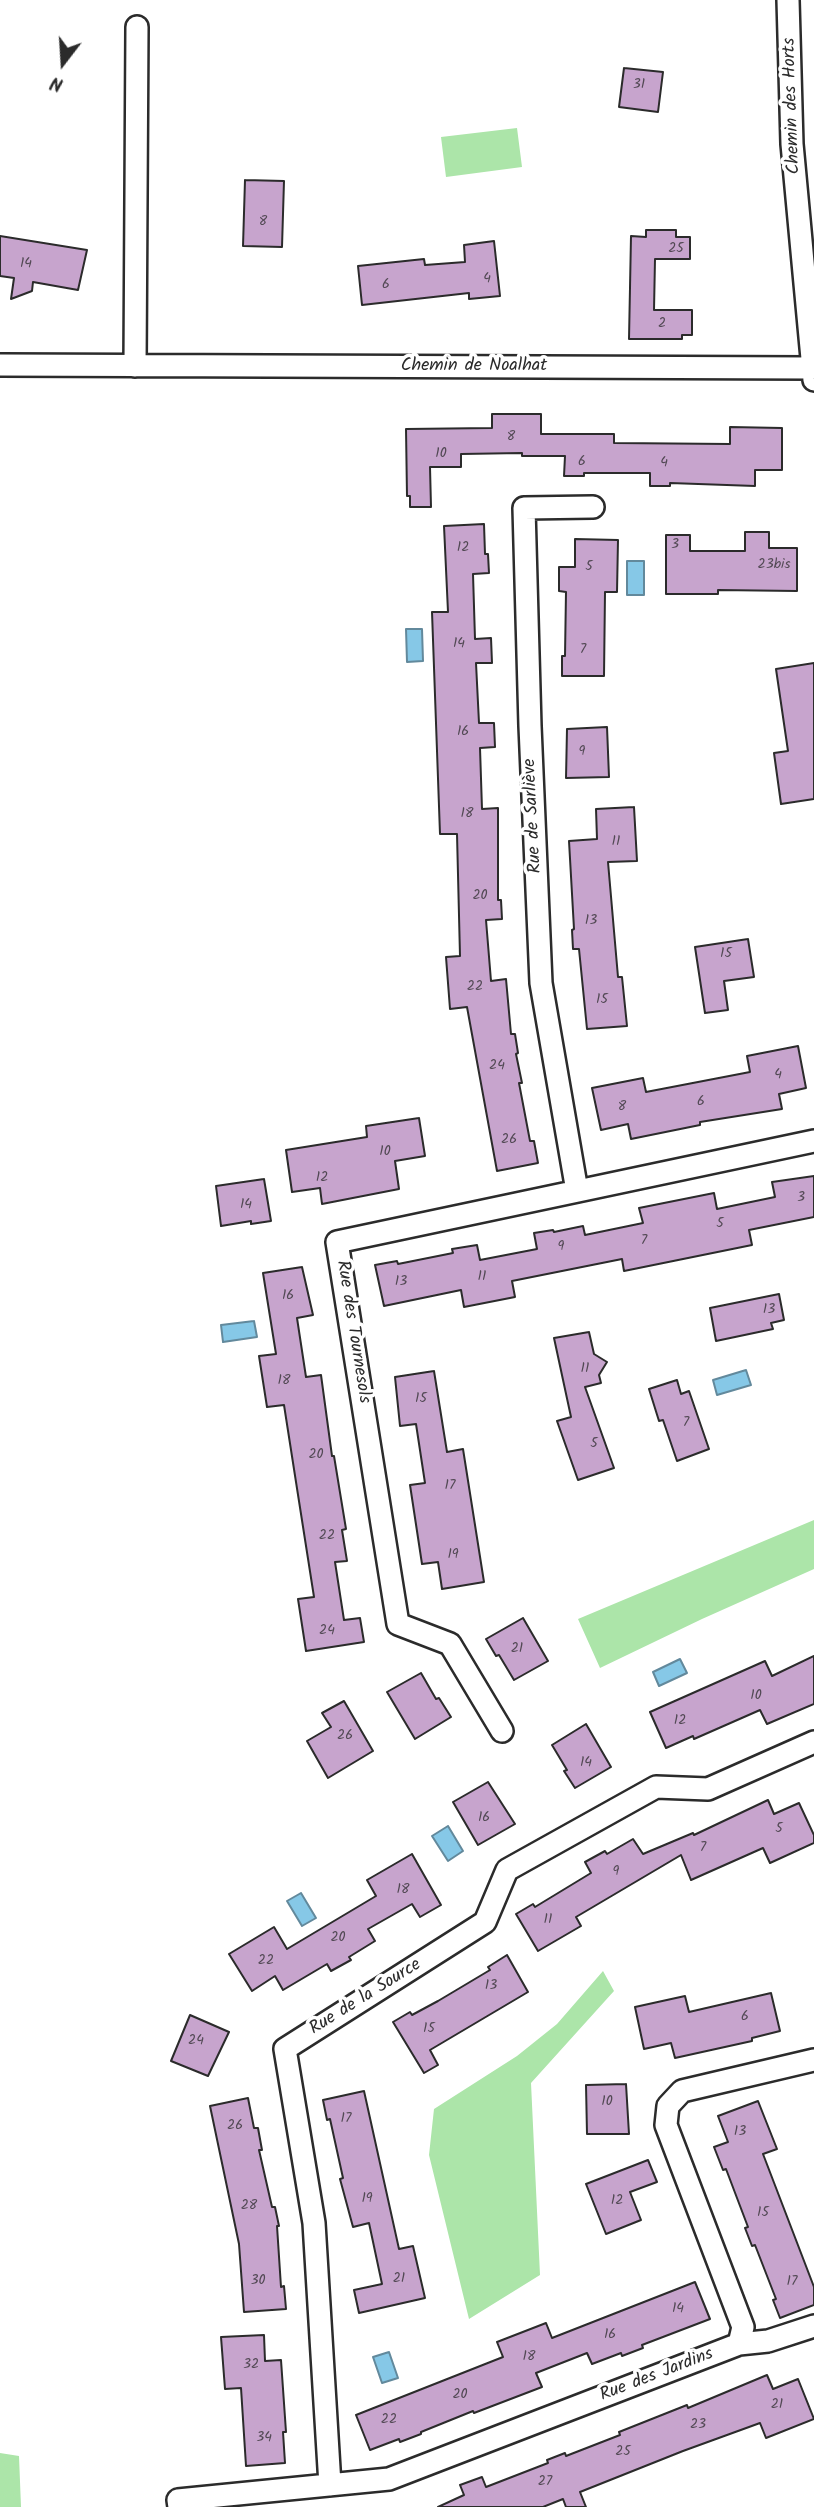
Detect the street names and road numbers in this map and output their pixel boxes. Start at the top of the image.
street label: Chemin des Horts [780,37,806,175]
street label: Chemin de Noalhat [401,356,547,378]
street label: Rue de Sarliève [520,758,548,874]
street label: Rue des Tournesols [330,1259,374,1405]
street label: Rue de la Source [306,1955,426,2041]
street label: Rue des Jardins [597,2344,717,2408]

